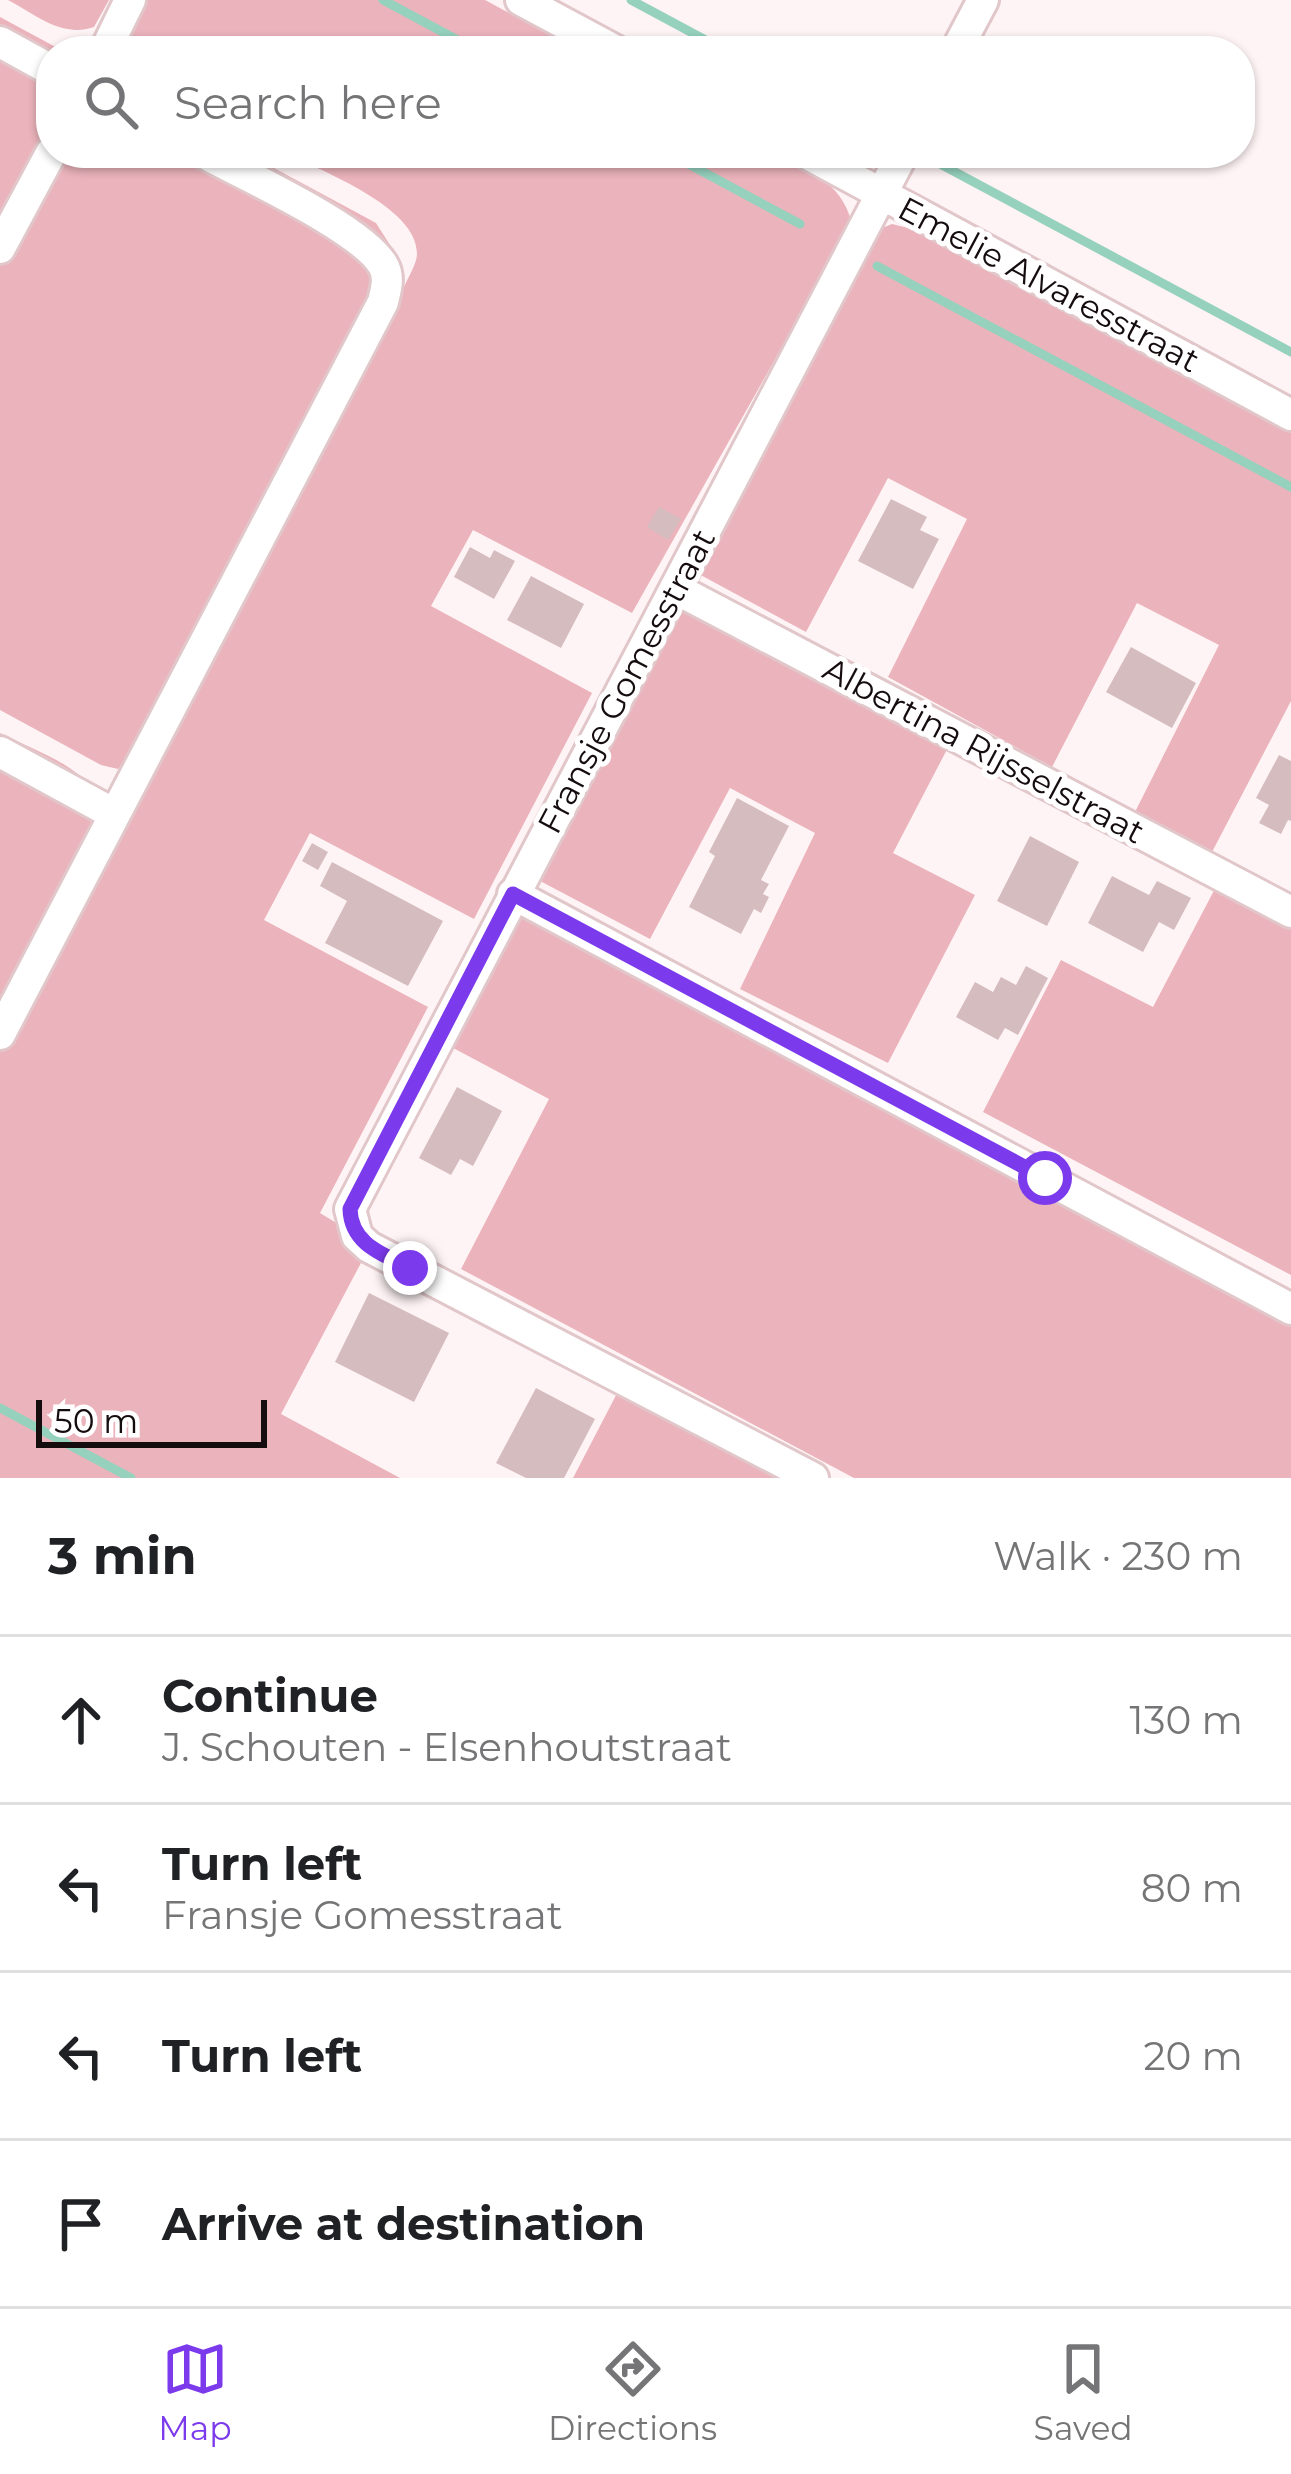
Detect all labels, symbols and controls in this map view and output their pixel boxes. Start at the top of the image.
search box [36,36,1255,168]
icon: search [78,69,144,135]
text: Search here [174,75,442,130]
street label: Emelie Alvaresstraat [892,188,1206,380]
street label: Fransje Gomesstraat [529,522,723,840]
street label: Albertina Rijsselstraat [817,648,1151,852]
route start [1018,1151,1072,1205]
route end [383,1241,437,1295]
scale bar [36,1394,267,1447]
text: 50 m [54,1401,138,1441]
text: 3 min [48,1525,197,1587]
text: Walk · 230 m [993,1532,1243,1580]
text: Continue [162,1668,378,1723]
icon: ahead [48,1687,114,1753]
text: 130 m [1130,1696,1243,1744]
text: J. Schouten - Elsenhoutstraat [162,1723,732,1771]
text: Turn left [162,1836,362,1891]
icon: left [48,1855,114,1921]
text: 80 m [1141,1864,1243,1912]
text: Fransje Gomesstraat [162,1891,563,1939]
icon: left [48,2023,114,2089]
text: Turn left [162,2028,362,2083]
text: 20 m [1144,2032,1243,2080]
icon: arrive [48,2191,114,2257]
text: Arrive at destination [162,2196,645,2251]
tab: Map [158,2336,232,2448]
tab: Directions [548,2336,717,2448]
tab: Saved [1034,2336,1133,2448]

